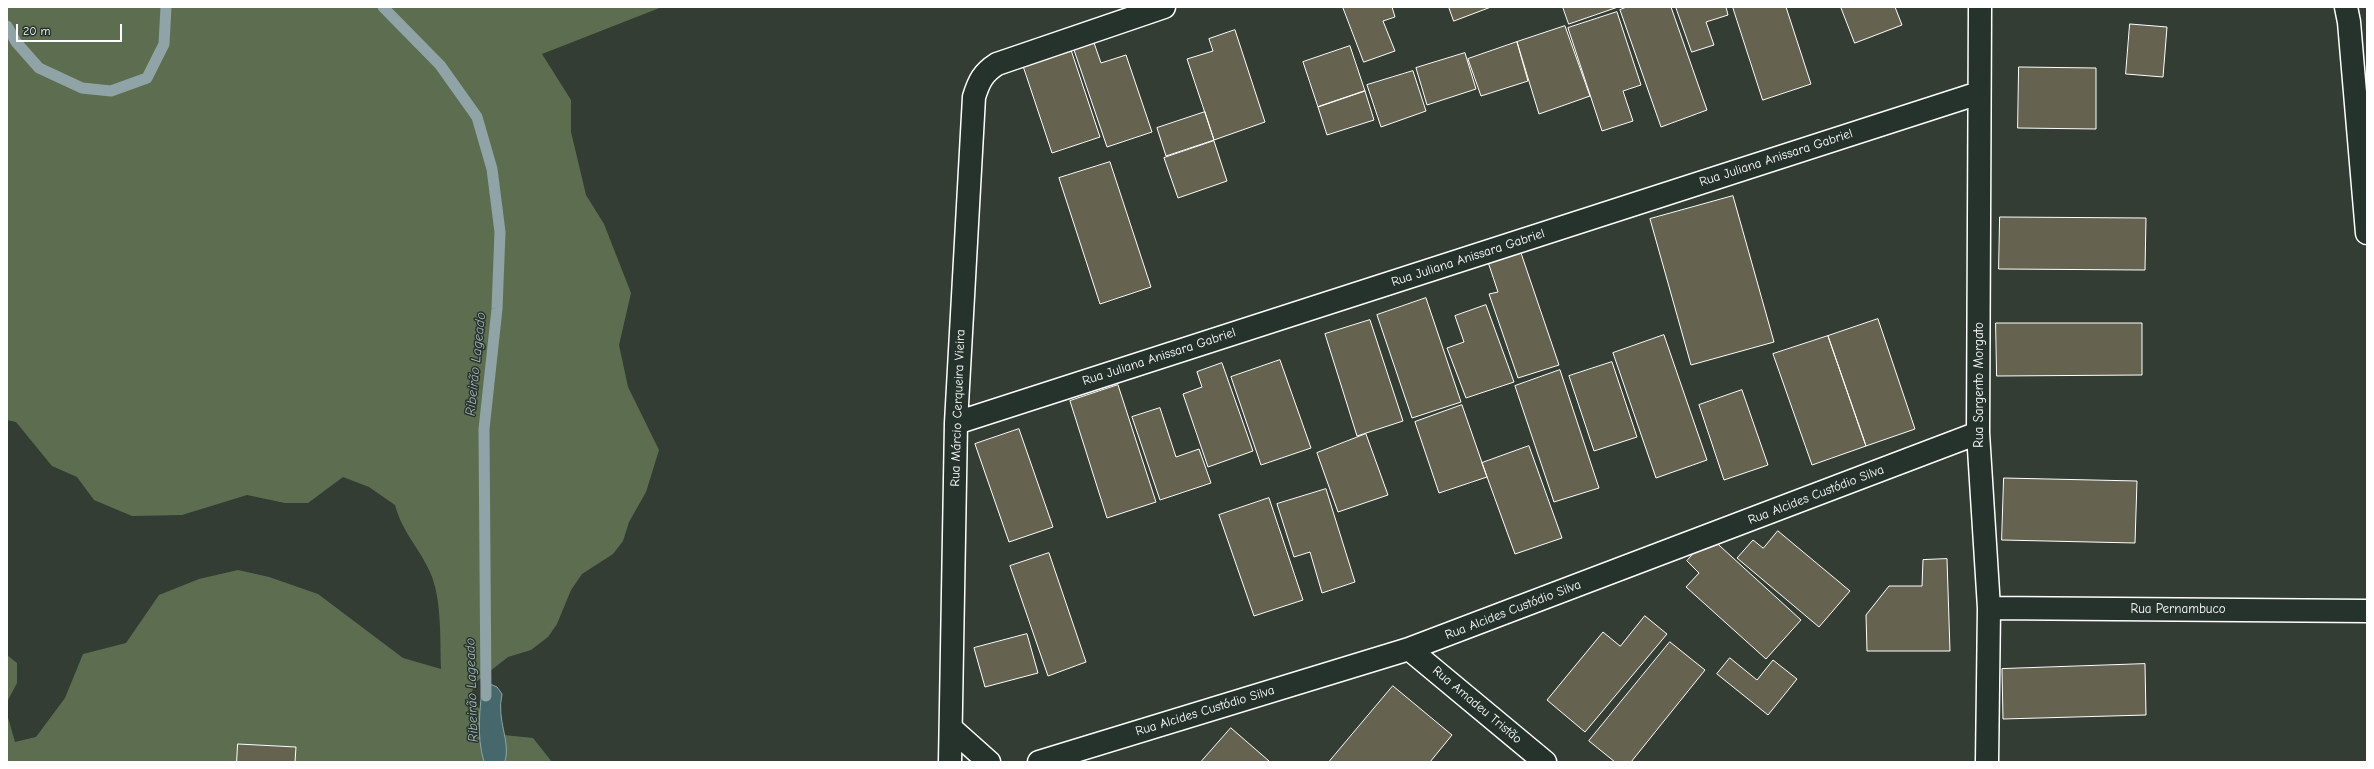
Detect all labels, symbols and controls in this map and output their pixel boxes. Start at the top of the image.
scale bar [18,16,124,42]
text: 20 m [23,24,51,38]
street label: Rua Juliana Anissara Gabriel [1697,126,1855,190]
street label: Rua Juliana Anissara Gabriel [1389,226,1547,290]
water label: Ribeirão Lageado [462,311,490,417]
street label: Rua Sargento Morgato [1971,322,1987,448]
street label: Rua Juliana Anissara Gabriel [1080,325,1238,389]
street label: Rua Márcio Cerqueira Vieira [947,329,969,487]
street label: Rua Alcides Custódio Silva [1746,462,1886,528]
street label: Rua Alcides Custódio Silva [1443,577,1583,643]
street label: Rua Pernambuco [2130,601,2226,617]
water label: Ribeirão Lageado [462,638,482,742]
street label: Rua Amadeu Tristão [1429,663,1525,747]
street label: Rua Alcides Custódio Silva [1134,682,1276,740]

